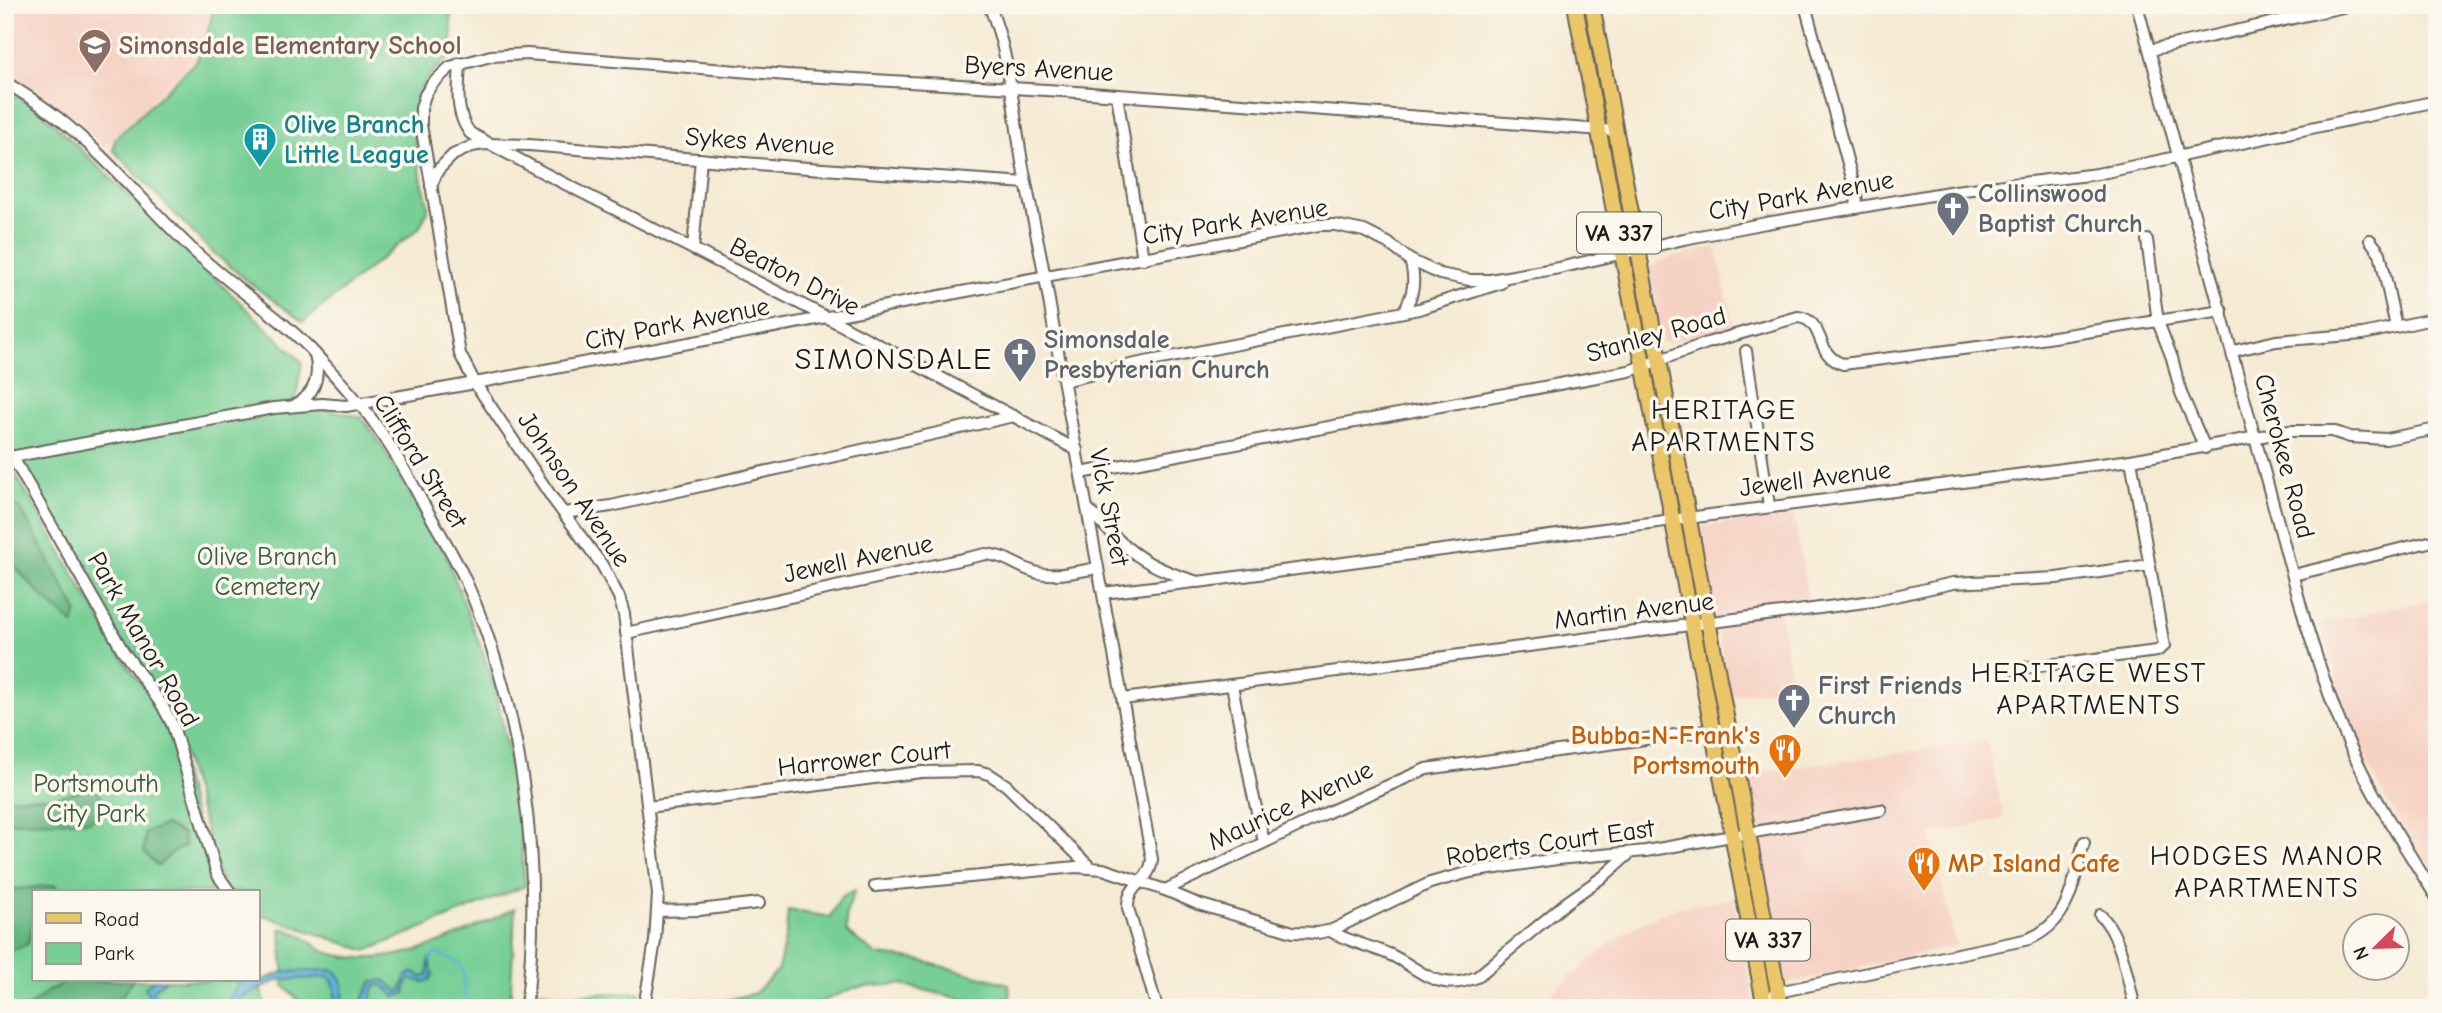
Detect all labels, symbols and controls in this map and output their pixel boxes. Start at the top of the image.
school or university icon: Simonsdale Elementary School [76,26,114,75]
place label: Simonsdale Elementary School [119,31,462,61]
street label: Byers Avenue [964,50,1114,88]
place label: Olive Branch Little League [284,110,429,170]
building icon: Olive Branch Little League [241,120,279,169]
street label: Sykes Avenue [684,122,836,162]
street label: City Park Avenue [1706,165,1896,227]
place label: Collinswood Baptist Church [1978,179,2143,239]
church icon: Collinswood Baptist Church [1934,189,1972,238]
street label: City Park Avenue [1140,193,1330,251]
road number: VA 337 [1577,212,1661,254]
street label: Beaton Drive [724,231,865,322]
street label: City Park Avenue [582,291,772,357]
street label: Stanley Road [1583,301,1730,369]
place label: Simonsdale Presbyterian Church [1044,325,1270,385]
church icon: Simonsdale Presbyterian Church [1001,335,1039,384]
district label: SIMONSDALE [795,342,993,377]
street label: Cherokee Road [2248,371,2320,542]
street label: Clifford Street [367,389,474,535]
district label: HERITAGE APARTMENTS [1631,394,1817,458]
street label: Johnson Avenue [511,406,637,573]
street label: Vick Street [1083,446,1135,570]
street label: Jewell Avenue [1738,455,1893,503]
street label: Jewell Avenue [781,528,936,589]
park label: Olive Branch Cemetery [197,542,337,602]
street label: Park Manor Road [81,547,205,732]
street label: Martin Avenue [1552,586,1716,636]
district label: HERITAGE WEST APARTMENTS [1971,657,2207,721]
place label: First Friends Church [1818,671,1962,731]
church icon: First Friends Church [1775,681,1813,730]
place label: Bubba-N-Frank's Portsmouth [1571,721,1760,781]
restaurant icon: Bubba-N-Frank's Portsmouth [1766,731,1804,780]
street label: Harrower Court [776,735,954,783]
street label: Maurice Avenue [1203,755,1377,857]
park label: Portsmouth City Park [33,769,159,829]
street label: Roberts Court East [1444,813,1658,872]
district label: HODGES MANOR APARTMENTS [2150,840,2384,904]
restaurant icon: MP Island Cafe [1905,844,1943,893]
place label: MP Island Cafe [1948,849,2120,879]
legend [32,890,259,982]
text: Road [94,907,139,931]
north arrow [2340,912,2410,982]
road number: VA 337 [1726,920,1810,960]
text: Park [94,941,134,965]
text: N [2349,943,2374,963]

